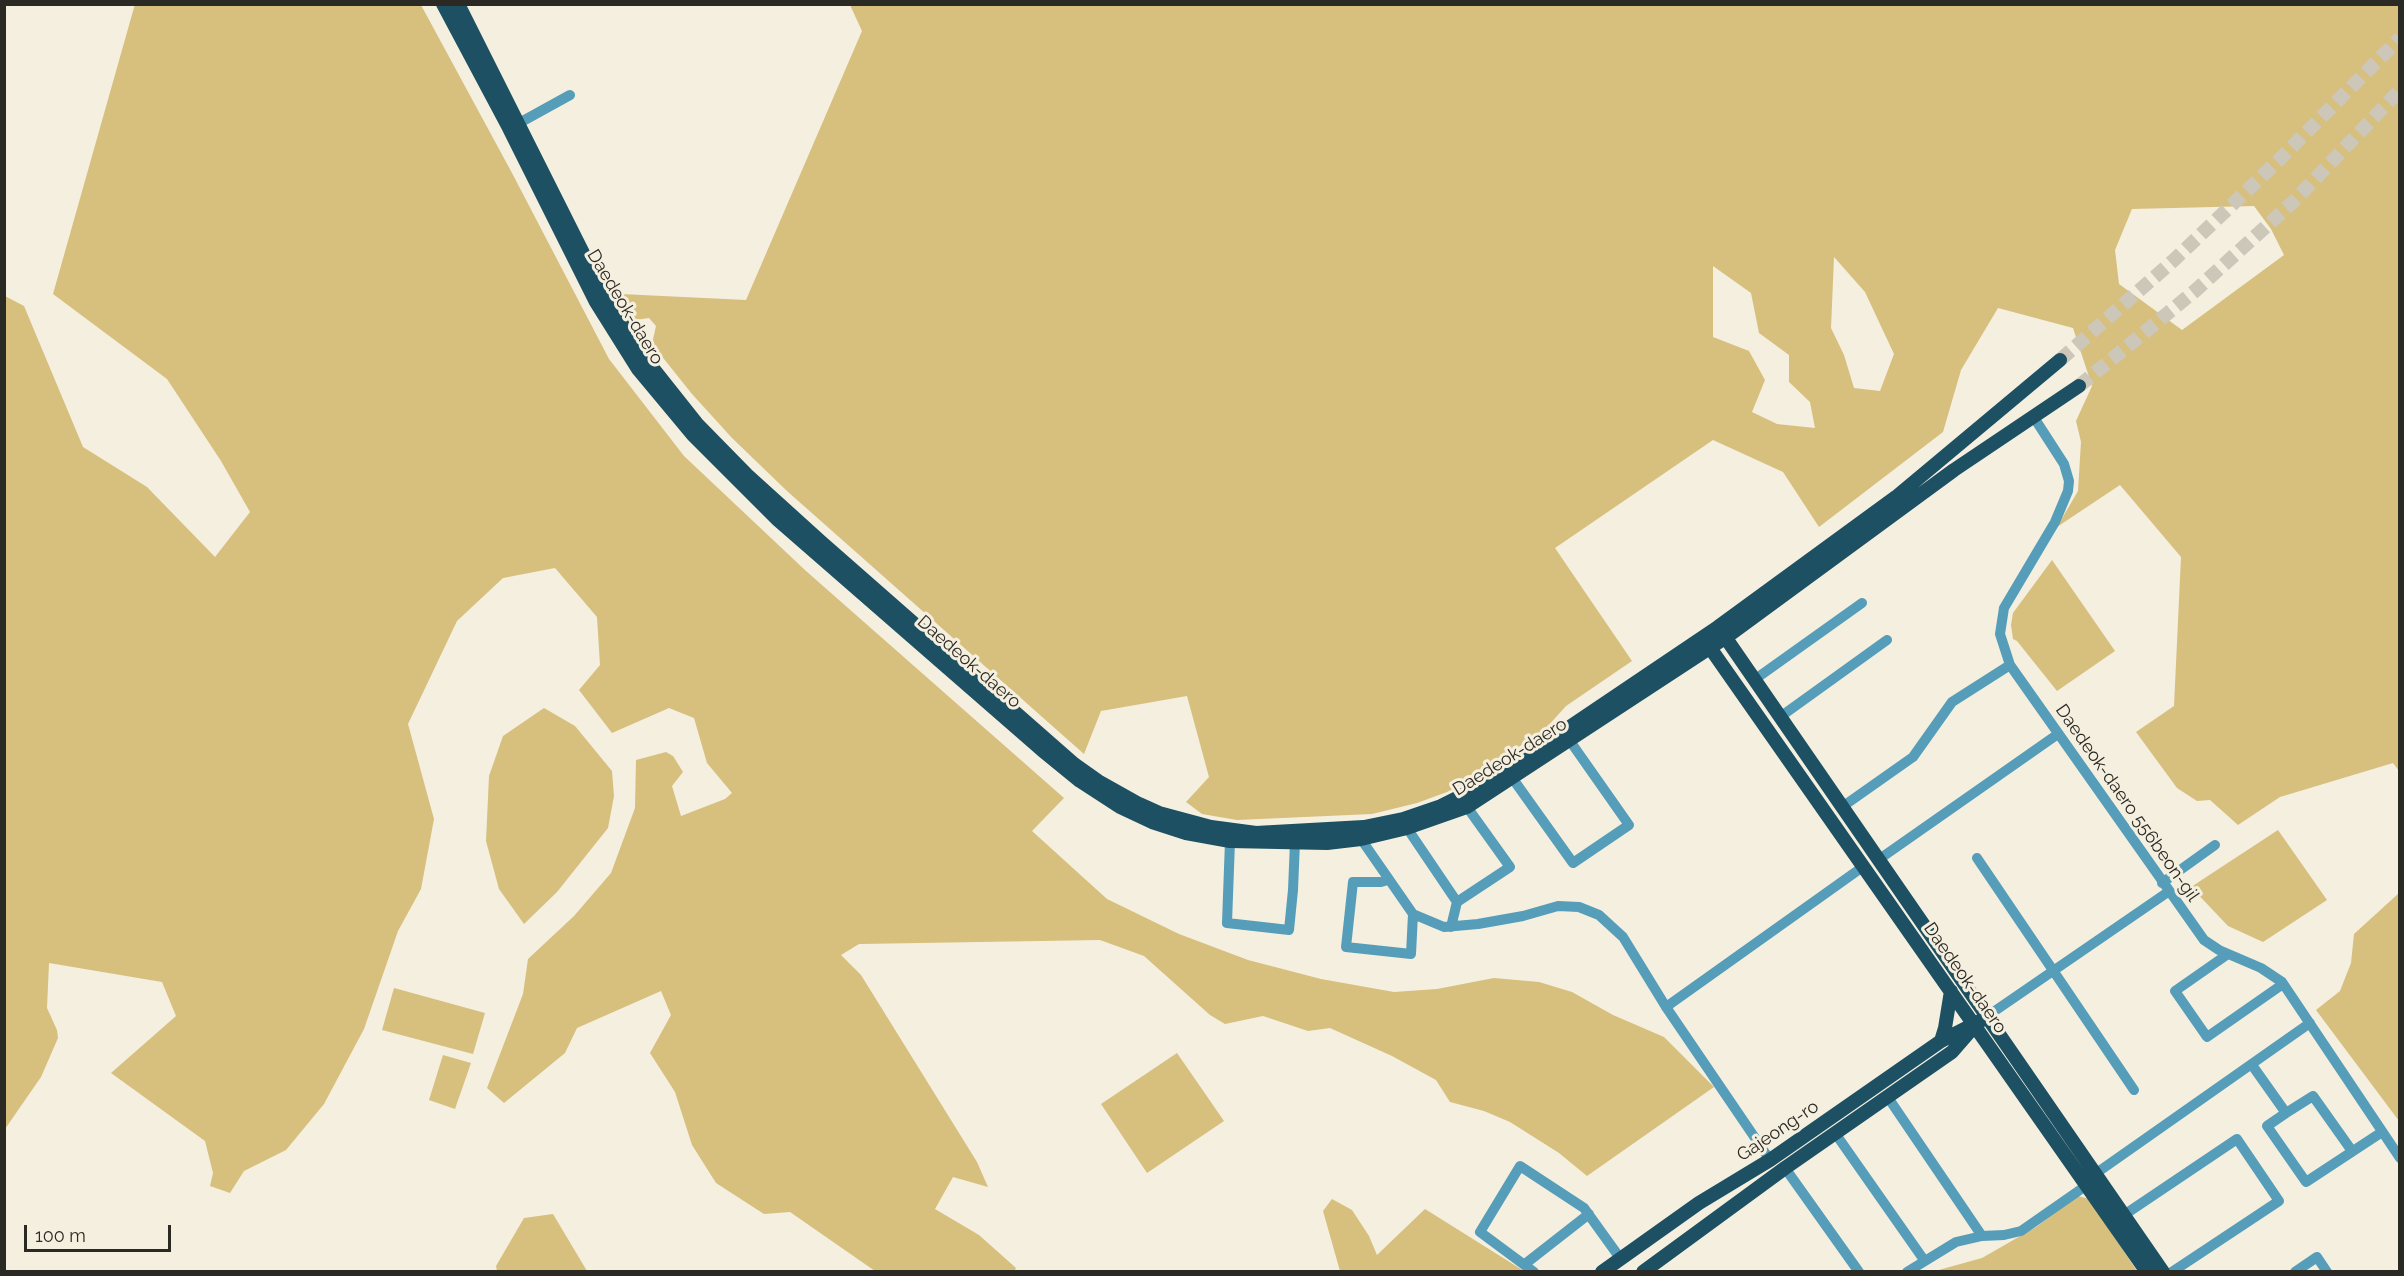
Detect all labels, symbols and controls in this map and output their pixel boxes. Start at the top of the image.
street label: Daedeok-daero [582,246,668,368]
street label: Daedeok-daero [913,611,1025,713]
street label: Daedeok-daero 556beon-gil [2051,700,2203,906]
street label: Daedeok-daero [1449,713,1571,801]
street label: Daedeok-daero [1919,918,2011,1038]
street label: Gajeong-ro [1733,1096,1823,1166]
scale bar [27,1213,174,1251]
text: 100 m [35,1225,86,1246]

